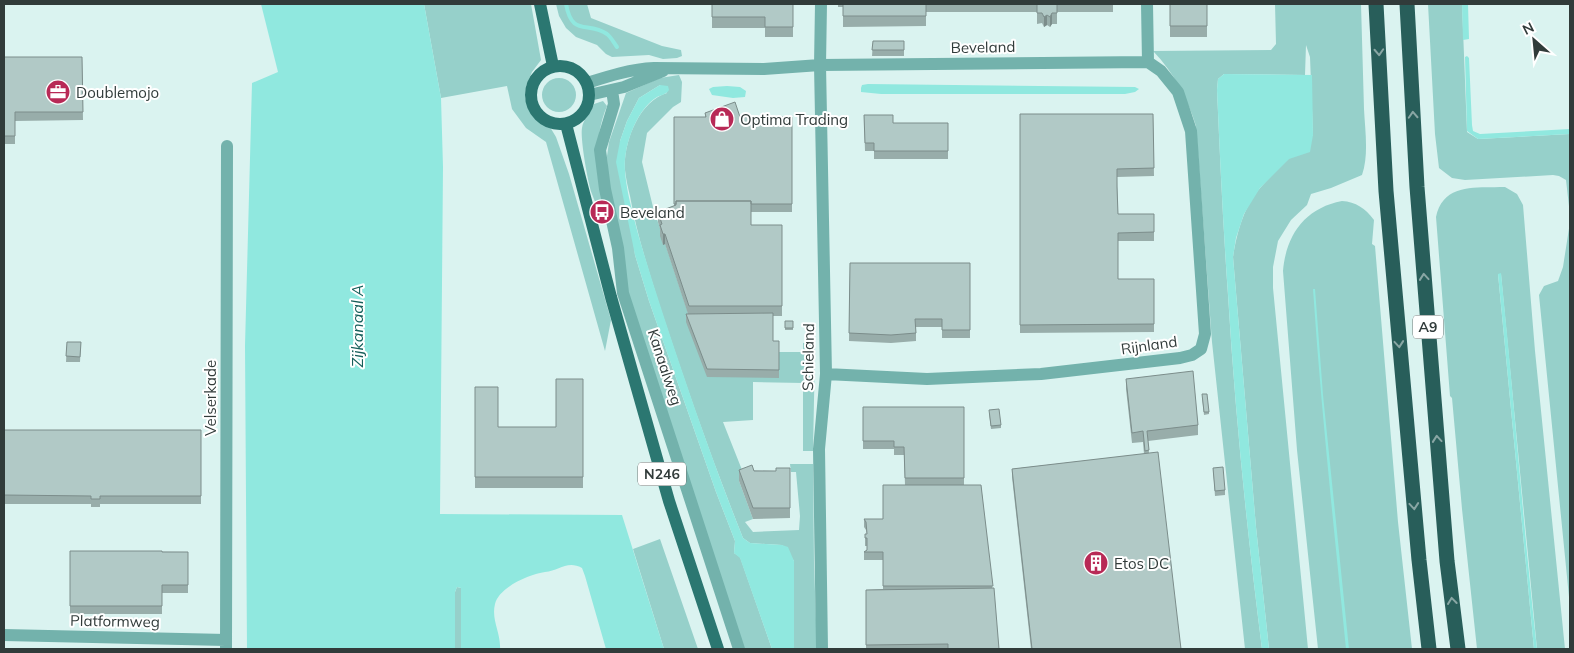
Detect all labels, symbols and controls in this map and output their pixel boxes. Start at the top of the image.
north arrow [1509,15,1559,65]
text: N [1519,18,1537,39]
street label: Beveland [951,37,1015,57]
one-way arrow [1373,49,1384,57]
office icon: Doublemojo [45,79,71,105]
place label: Doublemojo [76,83,159,102]
shop icon: Optima Trading [709,106,735,132]
place label: Optima Trading [740,110,848,129]
one-way arrow [1408,111,1418,118]
bus stop icon: Beveland [589,199,615,225]
place label: Beveland [620,203,685,222]
one-way arrow [1419,273,1430,281]
water label: Zijkanaal A [347,284,367,368]
road number: A9 [1413,316,1443,338]
street label: Schieland [798,323,818,391]
street label: Kanaalweg [644,326,686,408]
street label: Rijnland [1120,332,1178,358]
one-way arrow [1394,341,1405,349]
street label: Velserkade [201,360,220,436]
one-way arrow [1432,435,1443,443]
road number: N246 [638,462,686,486]
one-way arrow [1408,502,1419,510]
building icon: Etos DC [1083,550,1109,576]
place label: Etos DC [1114,554,1169,573]
one-way arrow [1447,597,1458,605]
street label: Platformweg [70,611,160,631]

